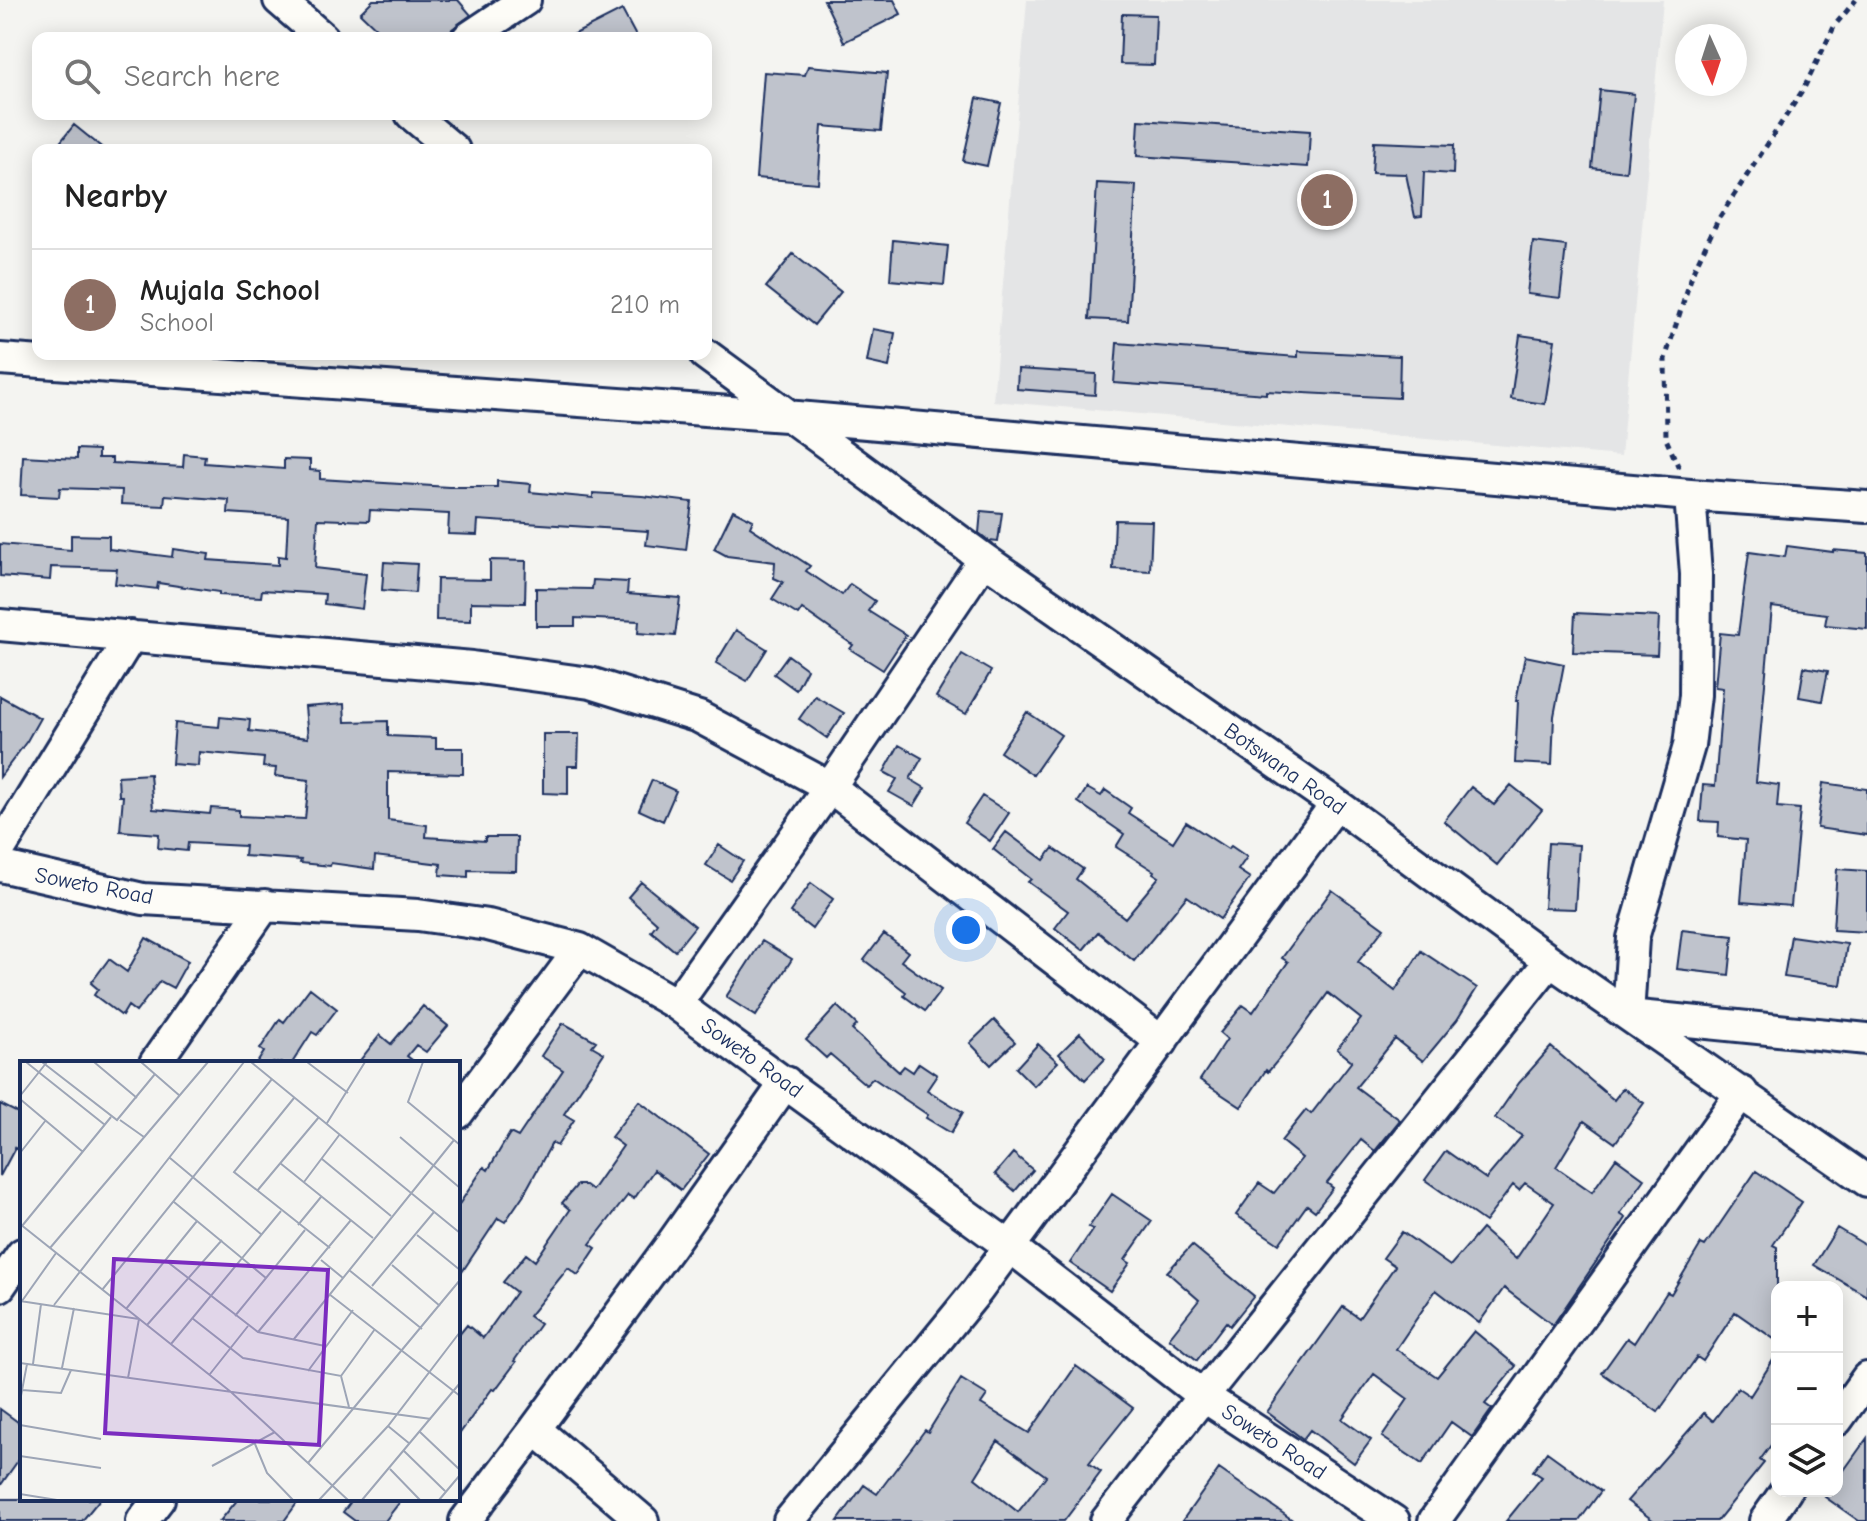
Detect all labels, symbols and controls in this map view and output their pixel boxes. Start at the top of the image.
north arrow [1675,24,1747,96]
search box [32,32,712,120]
icon: search [60,54,104,98]
text: Search here [124,59,280,94]
pin: 1 [1301,170,1353,230]
text: Nearby [64,176,167,216]
text: Mujala School [140,273,320,308]
text: 1 [85,290,95,320]
text: 210 m [610,290,680,320]
text: School [140,308,214,338]
street label: Botswana Road [1219,717,1351,821]
street label: Soweto Road [33,862,155,910]
your location [946,910,986,950]
street label: Soweto Road [696,1012,808,1104]
inset map [20,1061,460,1501]
map controls [1771,1281,1843,1497]
button: + [1771,1281,1843,1353]
button: − [1771,1353,1843,1425]
street label: Soweto Road [1217,1399,1331,1485]
button: layers [1771,1425,1843,1497]

